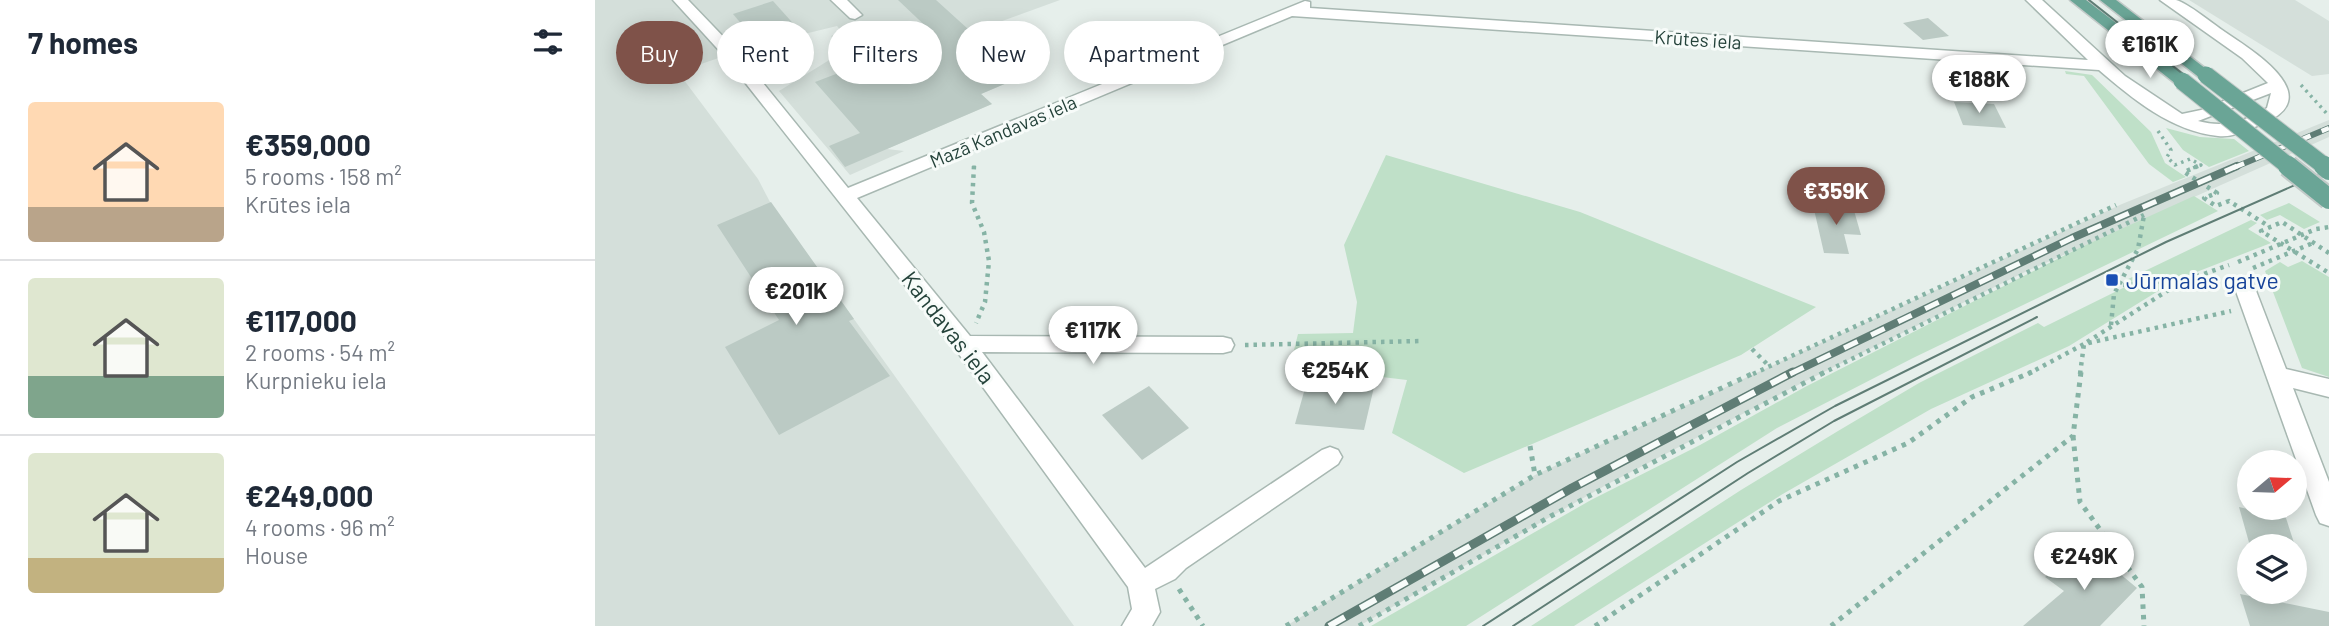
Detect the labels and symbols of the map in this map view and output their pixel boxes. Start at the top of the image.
pin: €161K [2101,20,2199,80]
street label: Krūtes iela [1654,24,1742,54]
pin: €188K [1930,55,2028,115]
street label: Mazā Kandavas iela [926,90,1080,172]
pin: €359K [1787,168,1885,227]
street label: Kandavas iela [896,265,1002,389]
place label: Jūrmalas gatve [2126,266,2279,294]
pin: €201K [747,268,845,327]
marker: Jūrmalas gatve [2104,272,2120,288]
pin: €117K [1044,306,1142,366]
pin: €254K [1286,346,1384,406]
north arrow [2237,450,2307,520]
pin: €249K [2035,532,2133,592]

